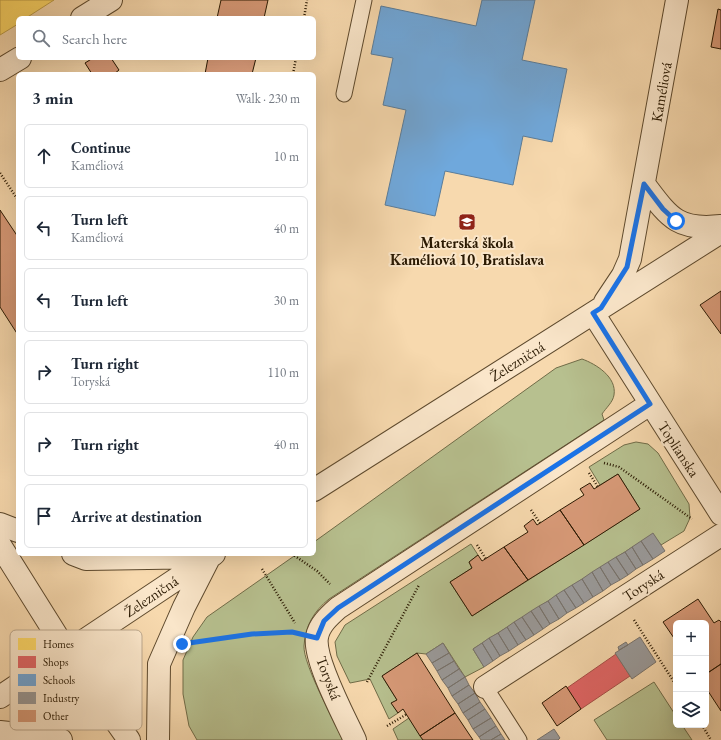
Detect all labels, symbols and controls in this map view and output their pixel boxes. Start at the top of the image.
search box [16,16,316,60]
icon: search [30,27,52,49]
text: Search here [62,29,127,48]
street label: Kaméliová [646,61,676,123]
text: 3 min [32,87,73,109]
text: Walk · 230 m [236,90,300,107]
text: Continue [71,138,131,157]
icon: ahead [33,145,55,167]
text: 10 m [274,148,299,165]
text: Kaméliová [71,157,123,174]
text: Turn left [71,210,128,229]
school or university icon: Materská škola Kaméliová 10, Bratislava [457,212,477,232]
route start [667,212,685,230]
icon: left [33,217,55,239]
text: 40 m [274,220,299,237]
text: Kaméliová [71,229,123,246]
place label: Materská škola Kaméliová 10, Bratislava [390,233,544,269]
icon: left [33,289,55,311]
text: Turn left [71,291,128,310]
text: 30 m [274,292,299,309]
street label: Železničná [486,337,548,385]
text: Turn right [71,354,139,373]
icon: right [33,361,55,383]
text: 110 m [268,364,299,381]
text: Toryská [71,373,110,390]
street label: Toplianska [654,418,704,480]
icon: right [33,433,55,455]
text: Turn right [71,435,139,454]
text: 40 m [274,436,299,453]
icon: arrive [33,505,55,527]
text: Arrive at destination [71,507,202,526]
street label: Toryská [619,565,667,605]
street label: Železničná [120,571,182,621]
map controls [673,620,709,728]
button: + [673,620,709,656]
legend [10,630,142,730]
route end [173,635,191,653]
text: Homes [43,637,74,651]
street label: Toryská [312,653,346,703]
text: Shops [43,655,69,669]
button: − [673,656,709,692]
text: Schools [43,673,76,687]
text: Industry [43,691,80,705]
button: layers [673,692,709,728]
text: Other [43,709,69,723]

